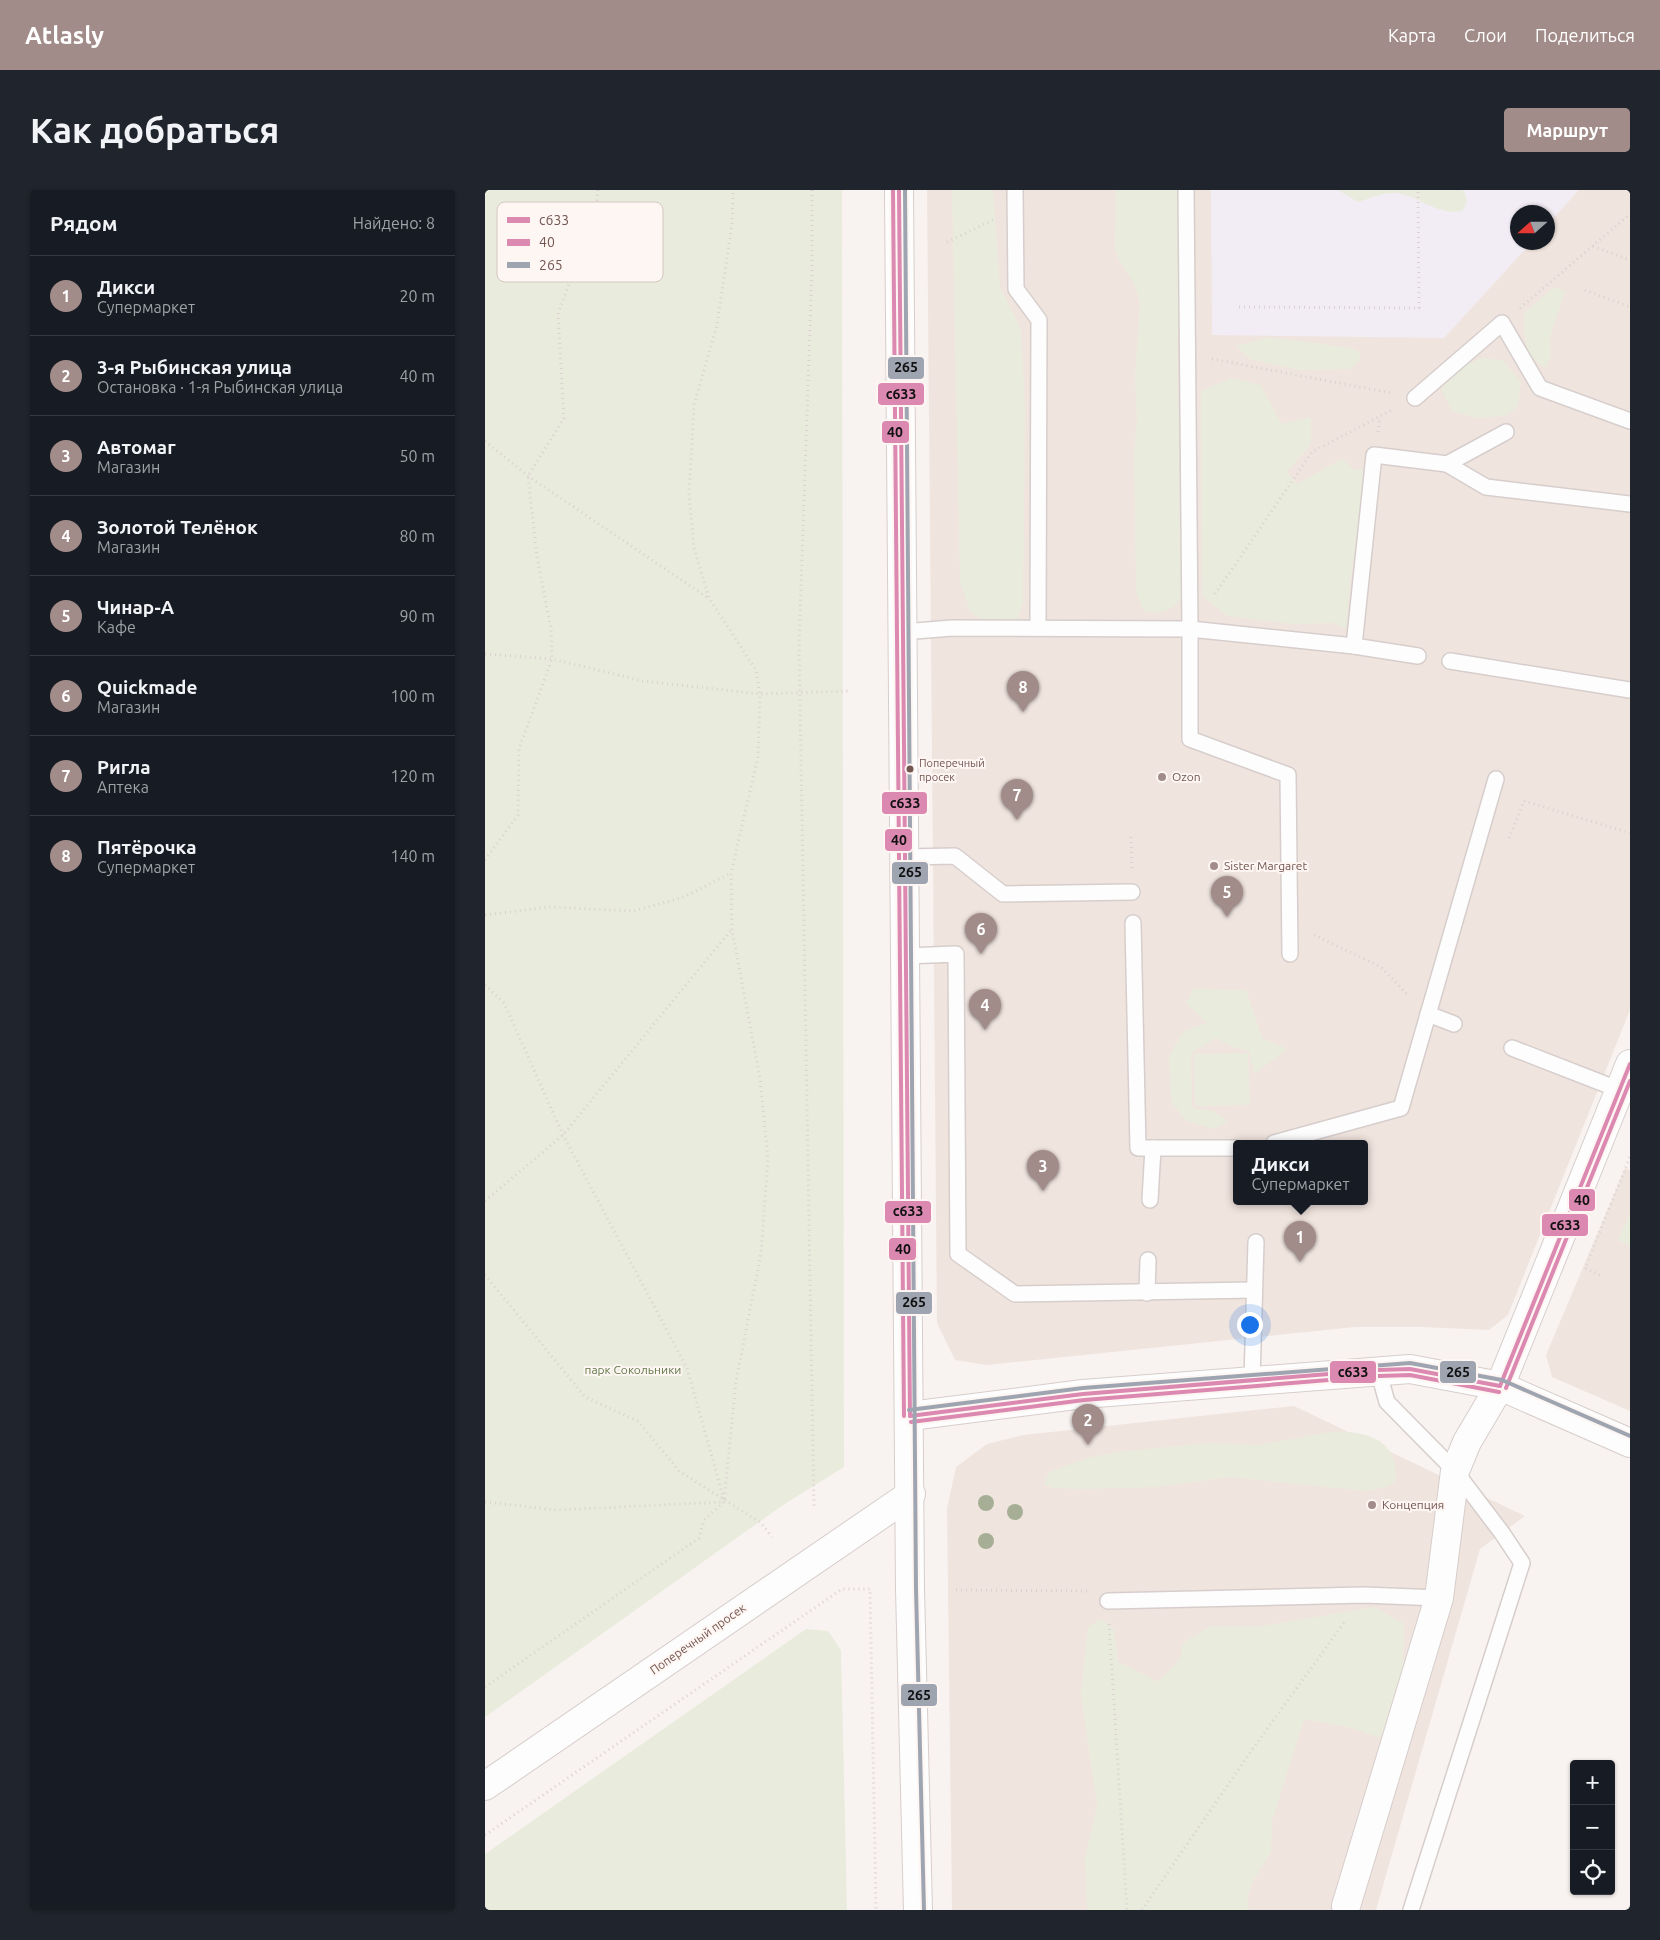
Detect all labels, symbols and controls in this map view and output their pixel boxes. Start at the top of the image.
text: Atlasly [25,22,104,49]
text: Карта [1388,25,1436,45]
text: Слои [1464,25,1507,45]
text: Поделиться [1535,25,1635,45]
button: Маршрут [1504,108,1630,152]
text: Как добраться [30,110,279,150]
legend [497,202,663,282]
north arrow [1510,205,1555,250]
text: Рядом [50,211,118,235]
text: с633 [539,212,569,228]
text: Найдено: 8 [353,214,435,232]
text: 40 [539,234,555,250]
text: 265 [539,257,563,273]
text: Дикси [97,276,155,298]
text: 1 [61,287,71,305]
text: 20 m [399,287,435,305]
text: Супермаркет [97,298,195,316]
text: 3-я Рыбинская улица [97,356,292,378]
line badge: 265 [887,356,925,380]
text: 265 [894,359,918,375]
text: 2 [61,367,71,385]
text: 40 m [399,367,435,385]
text: Остановка · 1-я Рыбинская улица [97,378,343,396]
line badge: с633 [877,382,925,406]
text: с633 [886,386,916,402]
line badge: 40 [881,420,910,444]
text: 40 [887,424,903,440]
text: Автомаг [97,436,176,458]
text: 3 [61,447,71,465]
text: 50 m [399,447,435,465]
text: Магазин [97,458,160,476]
text: Золотой Телёнок [97,516,258,538]
text: 4 [61,527,71,545]
text: 80 m [399,527,435,545]
text: Магазин [97,538,160,556]
text: Чинар-А [97,596,174,618]
text: 5 [61,607,71,625]
text: 90 m [399,607,435,625]
text: Кафе [97,618,136,636]
pin: 8 [1007,671,1039,712]
text: Quickmade [97,676,197,698]
text: 6 [61,687,71,705]
text: 100 m [390,687,435,705]
text: Магазин [97,698,160,716]
text: Ригла [97,756,151,778]
place label: Поперечный просек [919,757,985,783]
marker: Поперечный просек [905,764,915,774]
text: 7 [61,767,71,785]
text: 120 m [390,767,435,785]
place label: Ozon [1172,770,1201,783]
marker: Ozon [1156,771,1168,783]
text: Аптека [97,778,149,796]
pin: 7 [1001,779,1033,820]
line badge: с633 [881,791,928,815]
text: с633 [890,795,920,811]
line badge: 40 [884,828,913,852]
text: 40 [891,832,907,848]
text: Пятёрочка [97,836,196,858]
text: 8 [61,847,71,865]
text: 140 m [390,847,435,865]
text: Супермаркет [97,858,195,876]
place label: Sister Margaret [1224,859,1307,872]
marker: Sister Margaret [1208,860,1220,872]
line badge: 265 [891,861,929,885]
text: 265 [898,864,922,880]
pin: 5 [1211,876,1243,917]
pin: 6 [965,913,997,954]
pin: 4 [969,989,1001,1030]
popup [1233,1140,1368,1205]
pin: 3 [1027,1150,1059,1191]
text: Дикси [1251,1153,1310,1175]
text: Супермаркет [1251,1175,1350,1193]
line badge: 40 [1568,1188,1596,1212]
text: 40 [1574,1192,1590,1208]
line badge: с633 [884,1200,932,1224]
text: с633 [893,1203,923,1219]
line badge: с633 [1541,1213,1589,1237]
text: с633 [1550,1217,1580,1233]
pin: 1 [1284,1221,1316,1262]
line badge: 40 [888,1237,917,1261]
text: 40 [895,1241,911,1257]
line badge: 265 [895,1291,933,1315]
text: 265 [902,1294,926,1310]
your location [1237,1312,1263,1338]
line badge: с633 [1329,1360,1377,1384]
line badge: 265 [1439,1360,1477,1384]
park label: парк Сокольники [585,1363,681,1376]
text: с633 [1338,1364,1368,1380]
text: 265 [1446,1364,1470,1380]
pin: 2 [1072,1404,1104,1445]
place label: Концепция [1382,1498,1444,1511]
marker: Концепция [1366,1499,1378,1511]
street label: Поперечный просек [647,1601,748,1677]
line badge: 265 [900,1683,938,1707]
text: 265 [907,1687,931,1703]
map controls [1570,1760,1615,1895]
button: + [1570,1760,1615,1805]
button: − [1570,1805,1615,1850]
button: locate [1570,1850,1615,1895]

